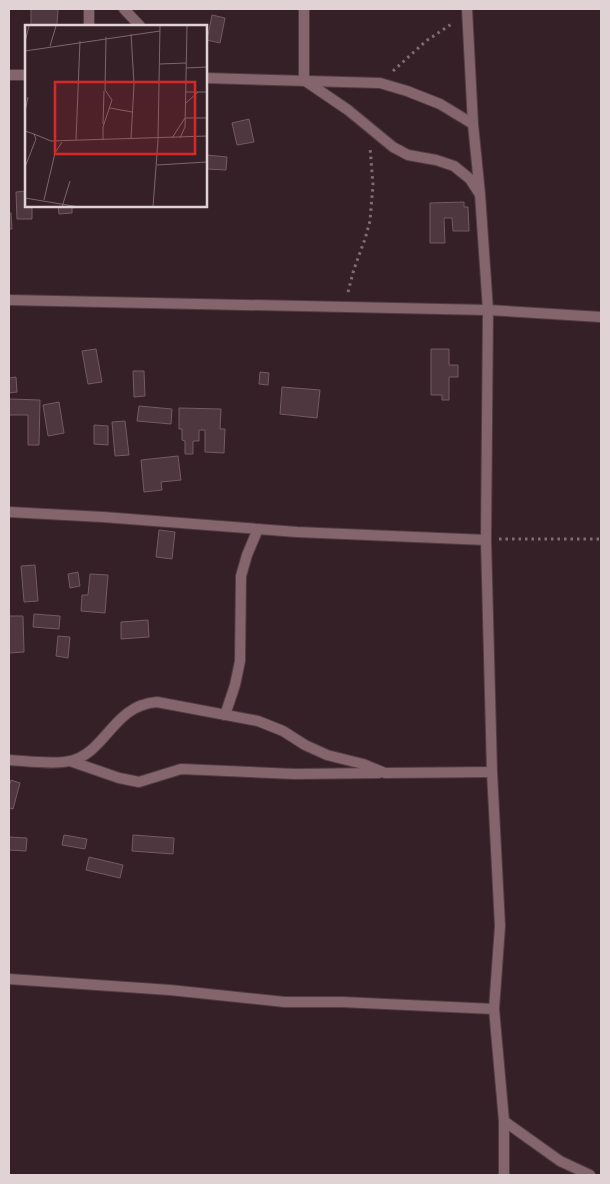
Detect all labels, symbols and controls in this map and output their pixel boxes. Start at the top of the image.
inset map [25,25,208,208]

